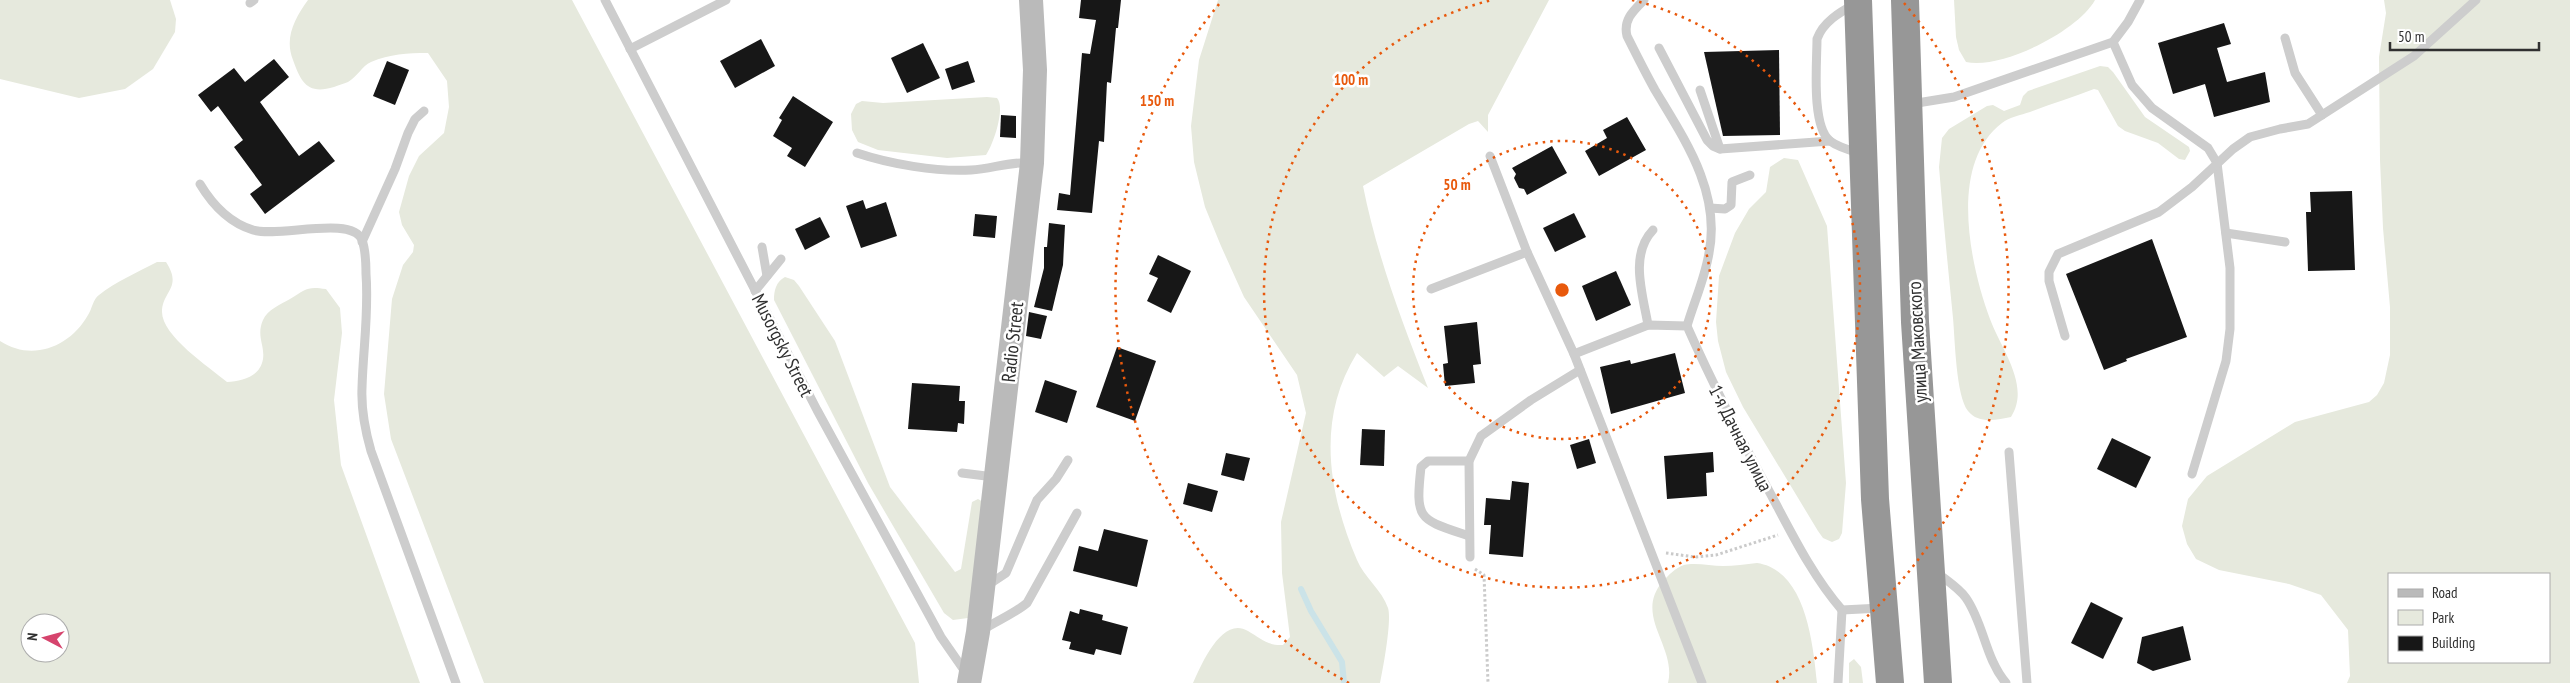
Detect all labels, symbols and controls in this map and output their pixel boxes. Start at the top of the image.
scale bar [2390,20,2539,52]
text: 50 m [2398,27,2424,46]
text: 100 m [1334,70,1368,89]
text: 150 m [1140,91,1174,110]
text: 50 m [1443,175,1471,194]
centre of rings [1553,281,1571,299]
street label: улица Маковского [1902,281,1932,403]
street label: Musorgsky Street [747,290,819,401]
street label: Radio Street [996,300,1028,383]
street label: 1-я Дачная улица [1704,381,1778,495]
legend [2388,573,2550,663]
text: Road [2432,583,2458,602]
text: Park [2432,608,2454,627]
north arrow [20,613,70,663]
text: N [23,632,41,641]
text: Building [2432,633,2475,652]

